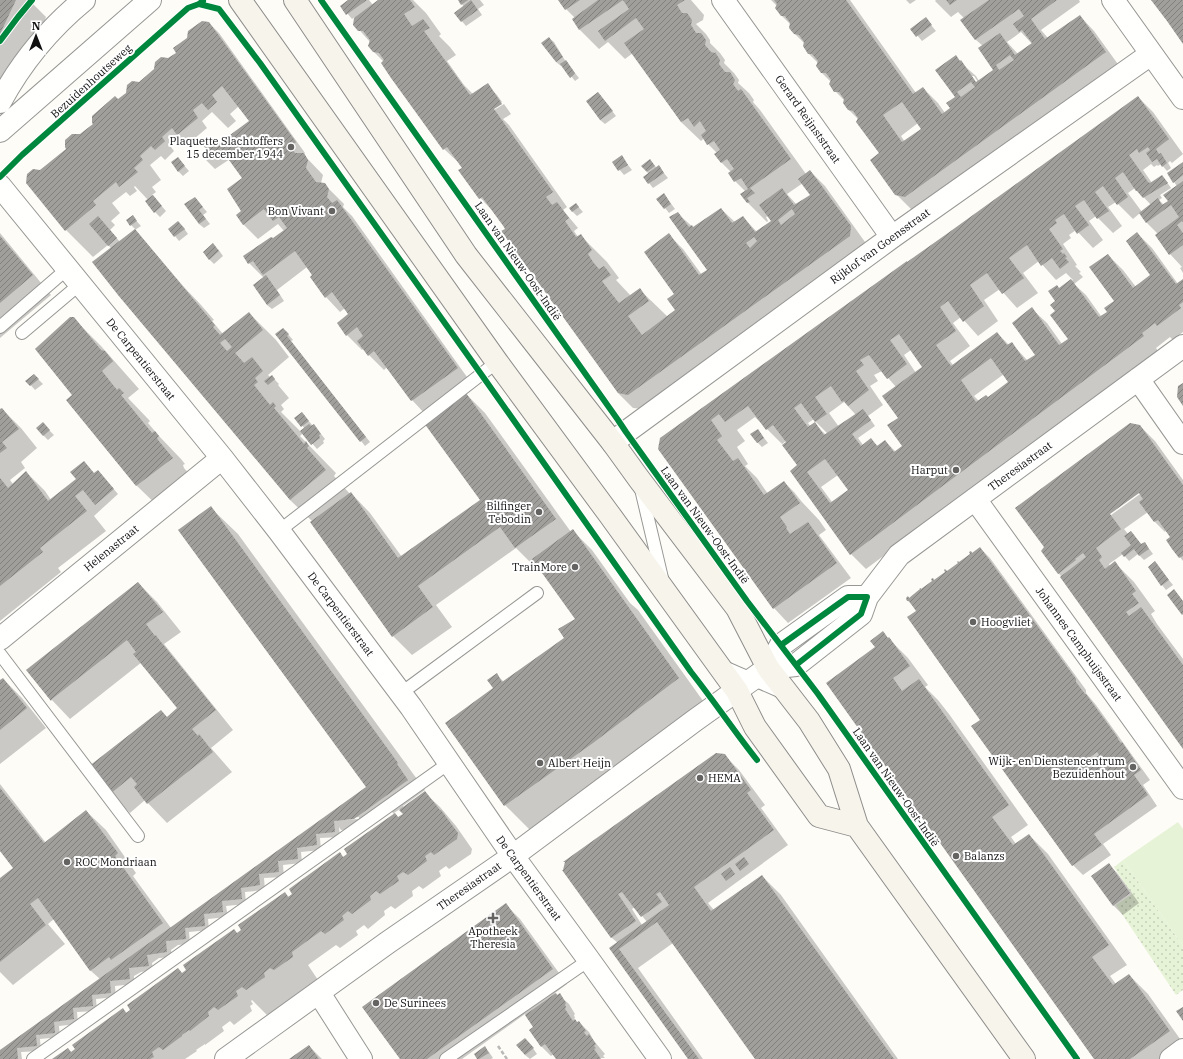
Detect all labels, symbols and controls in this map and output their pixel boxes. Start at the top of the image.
north arrow [16,16,56,56]
text: N [32,19,41,33]
street label: Bezuidenhoutseweg [48,41,134,121]
street label: Gerard Reijnststraat [772,72,844,166]
place label: Plaquette Slachtoffers 15 december 1944 [170,134,283,161]
marker: Plaquette Slachtoffers 15 december 1944 [286,142,296,152]
street label: Laan van Nieuw-Oost-Indië [472,199,564,323]
place label: Bon Vivant [268,204,324,218]
street label: Rijklof van Goensstraat [827,205,933,287]
marker: Bon Vivant [327,206,337,216]
street label: De Carpentierstraat [104,315,179,403]
street label: Theresiastraat [985,438,1055,494]
place label: Harput [911,463,948,477]
street label: Laan van Nieuw-Oost-Indië [658,464,752,586]
marker: Harput [951,465,961,475]
place label: Bilfinger Tebodin [486,499,531,526]
marker: Bilfinger Tebodin [534,507,544,517]
street label: Helenastraat [81,522,141,574]
place label: TrainMore [512,560,567,574]
marker: TrainMore [570,562,580,572]
street label: De Carpentierstraat [305,569,377,659]
street label: Johannes Camphuijsstraat [1033,584,1125,704]
place label: Hoogvliet [981,615,1031,629]
marker: Hoogvliet [968,617,978,627]
street label: Laan van Nieuw-Oost-Indië [850,725,942,849]
place label: Wijk- en Dienstencentrum Bezuidenhout [988,754,1126,781]
place label: Albert Heijn [548,756,611,770]
marker: Albert Heijn [535,758,545,768]
marker: Wijk- en Dienstencentrum Bezuidenhout [1128,762,1138,772]
place label: HEMA [708,771,741,785]
marker: HEMA [695,773,705,783]
street label: De Carpentierstraat [493,833,565,923]
place label: Balanzs [964,849,1005,863]
marker: Balanzs [951,851,961,861]
place label: ROC Mondriaan [75,855,157,869]
marker: ROC Mondriaan [62,857,72,867]
street label: Theresiastraat [434,859,504,913]
marker: Apotheek Theresia [488,913,498,923]
place label: Apotheek Theresia [468,924,518,951]
place label: De Surinees [384,996,446,1010]
marker: De Surinees [371,998,381,1008]

